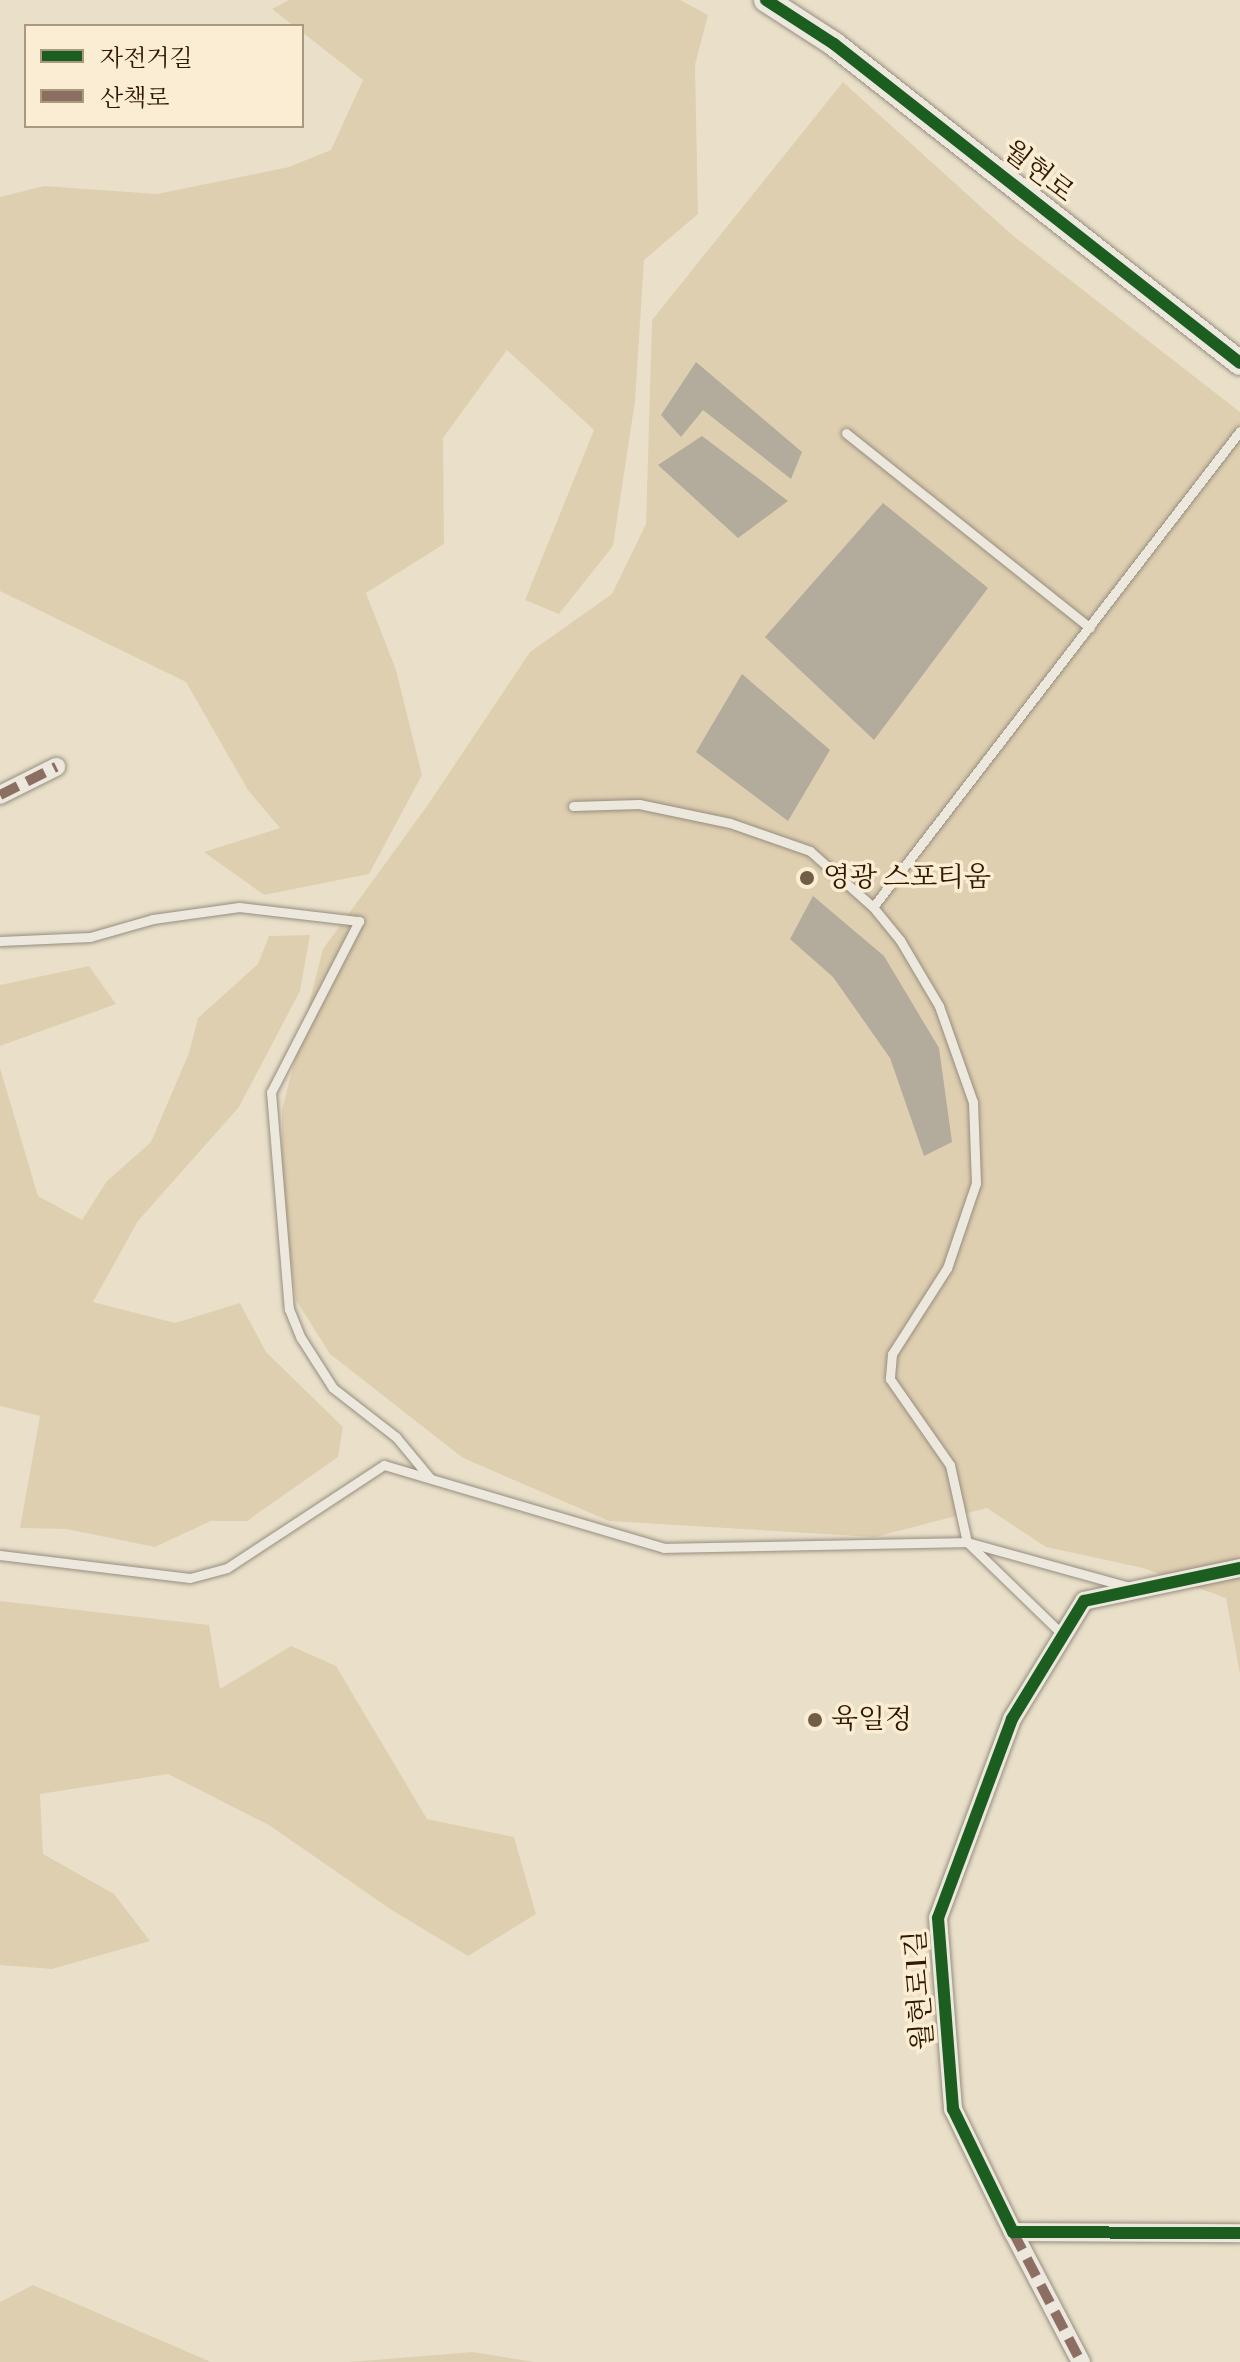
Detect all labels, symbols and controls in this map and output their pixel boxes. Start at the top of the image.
legend [24,24,304,128]
text: 자전거길 [100,44,193,74]
text: 산책로 [100,84,170,114]
street label: 월현로 [996,134,1080,210]
place label: 영광 스포티움 [823,861,991,895]
marker: 영광 스포티움 [798,869,816,887]
place label: 육일정 [831,1703,912,1737]
marker: 육일정 [806,1711,824,1729]
street label: 월현로1길 [899,1929,941,2051]

